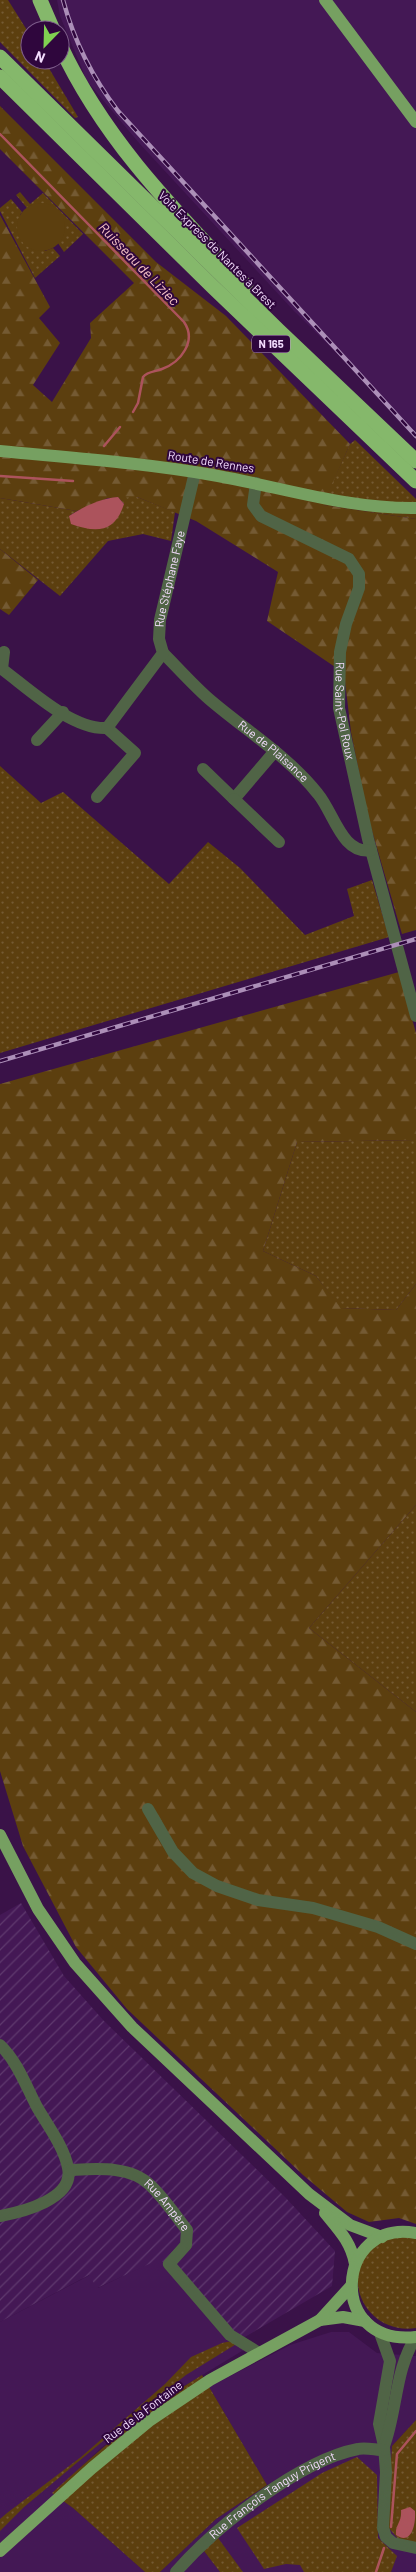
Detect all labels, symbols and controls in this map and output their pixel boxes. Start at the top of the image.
north arrow [20,20,70,70]
text: N [32,48,47,67]
street label: Voie Express de Nantes à Brest [156,188,279,311]
water label: Ruisseau de Liziec [95,219,183,309]
road number: N 165 [252,336,290,352]
street label: Route de Rennes [167,447,256,475]
street label: Rue Stéphane Faye [152,529,187,628]
street label: Rue Saint-Pol Roux [333,662,358,761]
street label: Rue de Plaisance [236,717,312,785]
street label: Rue Ampère [142,2175,193,2233]
street label: Rue de la Fontaine [100,2377,185,2445]
street label: Rue François Tanguy Prigent [206,2448,337,2541]

